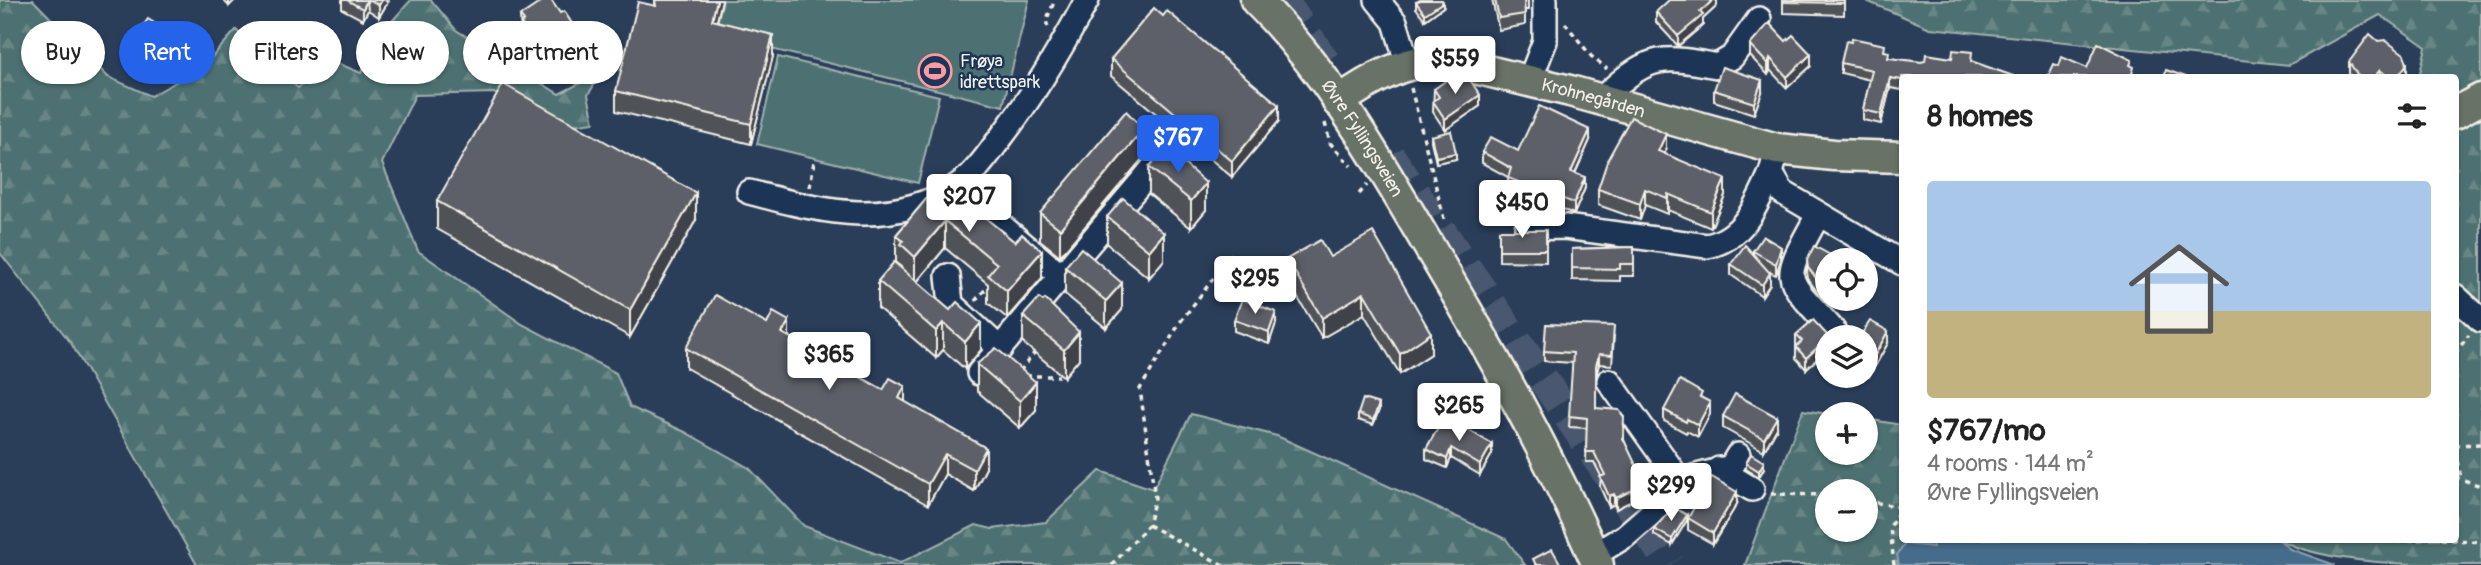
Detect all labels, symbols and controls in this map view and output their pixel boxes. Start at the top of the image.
chip: Buy [21,21,105,84]
chip: Rent [119,21,215,84]
chip: Filters [229,21,342,84]
chip: New [356,21,449,84]
chip: Apartment [463,21,623,84]
pin: $559 [1414,36,1496,96]
text: $559 [1430,44,1480,73]
place label: Frøya idrettspark [960,50,1041,94]
sports icon: Frøya idrettspark [916,52,954,90]
street label: Krohnegården [1539,73,1648,123]
street label: Øvre Fyllingsveien [1316,75,1409,201]
icon: filters [2393,97,2431,135]
text: 8 homes [1927,98,2033,135]
pin: $767 [1137,116,1219,175]
text: $767 [1153,123,1203,152]
pin: $207 [928,174,1010,234]
pin: $450 [1481,180,1563,240]
text: $207 [942,182,996,211]
text: $450 [1495,188,1549,217]
icon: home [2116,226,2242,352]
map controls [1815,248,1878,542]
button: locate [1815,248,1878,311]
pin: $295 [1214,256,1296,316]
text: $295 [1230,264,1280,293]
button: layers [1815,325,1878,388]
pin: $365 [788,332,870,392]
text: $365 [803,340,855,369]
pin: $265 [1418,384,1500,443]
text: $265 [1433,391,1485,420]
button: + [1815,402,1878,465]
text: $767/mo [1927,412,2046,449]
text: 4 rooms · 144 m² [1927,449,2094,478]
pin: $299 [1630,463,1712,523]
text: $299 [1646,471,1696,500]
text: Øvre Fyllingsveien [1927,478,2099,507]
button: − [1815,479,1878,542]

